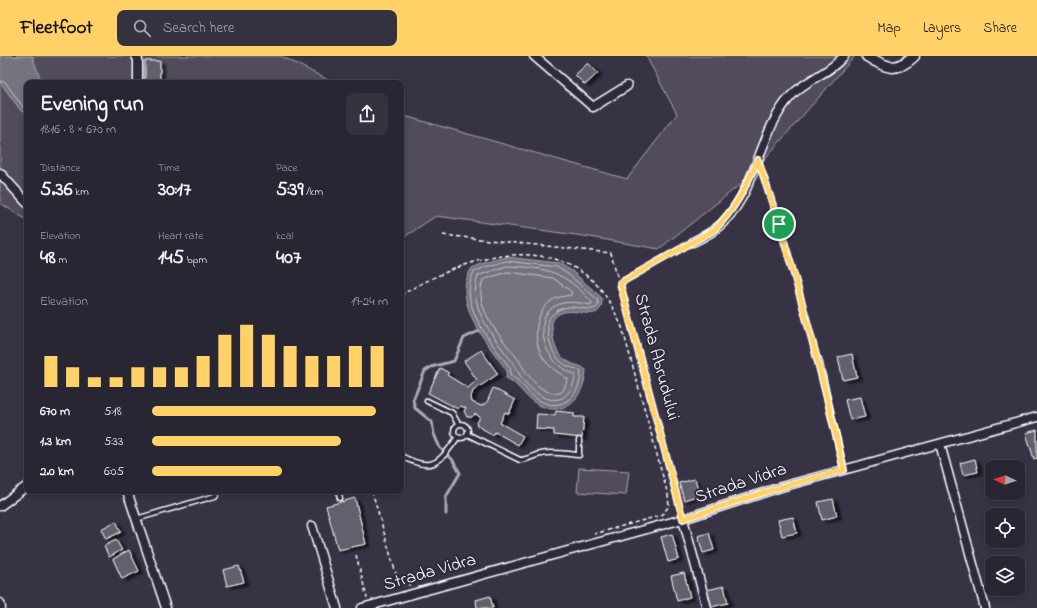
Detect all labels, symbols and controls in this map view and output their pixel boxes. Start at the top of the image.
search box [117,10,397,46]
text: Fleetfoot [20,15,93,42]
icon: search [131,17,153,39]
text: Search here [163,17,235,39]
text: Map [877,18,901,39]
text: Layers [923,18,961,39]
text: Share [983,18,1017,39]
text: Evening run [40,89,144,121]
button: share [346,93,388,135]
text: 18:16 · 8 × 670 m [40,120,116,139]
text: Distance [40,160,81,176]
text: Time [158,160,180,176]
text: Pace [276,160,297,176]
text: 5.36 [40,176,73,205]
text: 30:17 [158,176,191,205]
text: 5:39 [276,176,303,205]
text: km [73,184,89,200]
text: /km [303,184,323,200]
pin [762,207,796,241]
icon: arrive [768,213,790,235]
text: Elevation [40,228,80,244]
text: Heart rate [158,228,203,244]
text: kcal [276,228,294,244]
text: 48 [40,244,56,273]
text: 145 [158,244,184,273]
text: 407 [276,244,301,273]
text: m [56,252,67,268]
text: bpm [184,252,207,268]
street label: Strada Abrudului [627,291,685,423]
text: Elevation [40,292,88,311]
text: 19–24 m [351,292,388,311]
text: 670 m [40,402,70,421]
text: 5:18 [104,402,122,421]
text: 1.3 km [40,432,71,451]
text: 5:33 [104,432,123,451]
street label: Strada Vidra [692,457,790,511]
north arrow [985,460,1025,500]
map controls [985,460,1025,596]
text: 2.0 km [40,462,74,481]
text: 6:05 [104,462,124,481]
button: locate [985,508,1025,548]
street label: Strada Vidra [381,547,479,599]
button: layers [985,556,1025,596]

